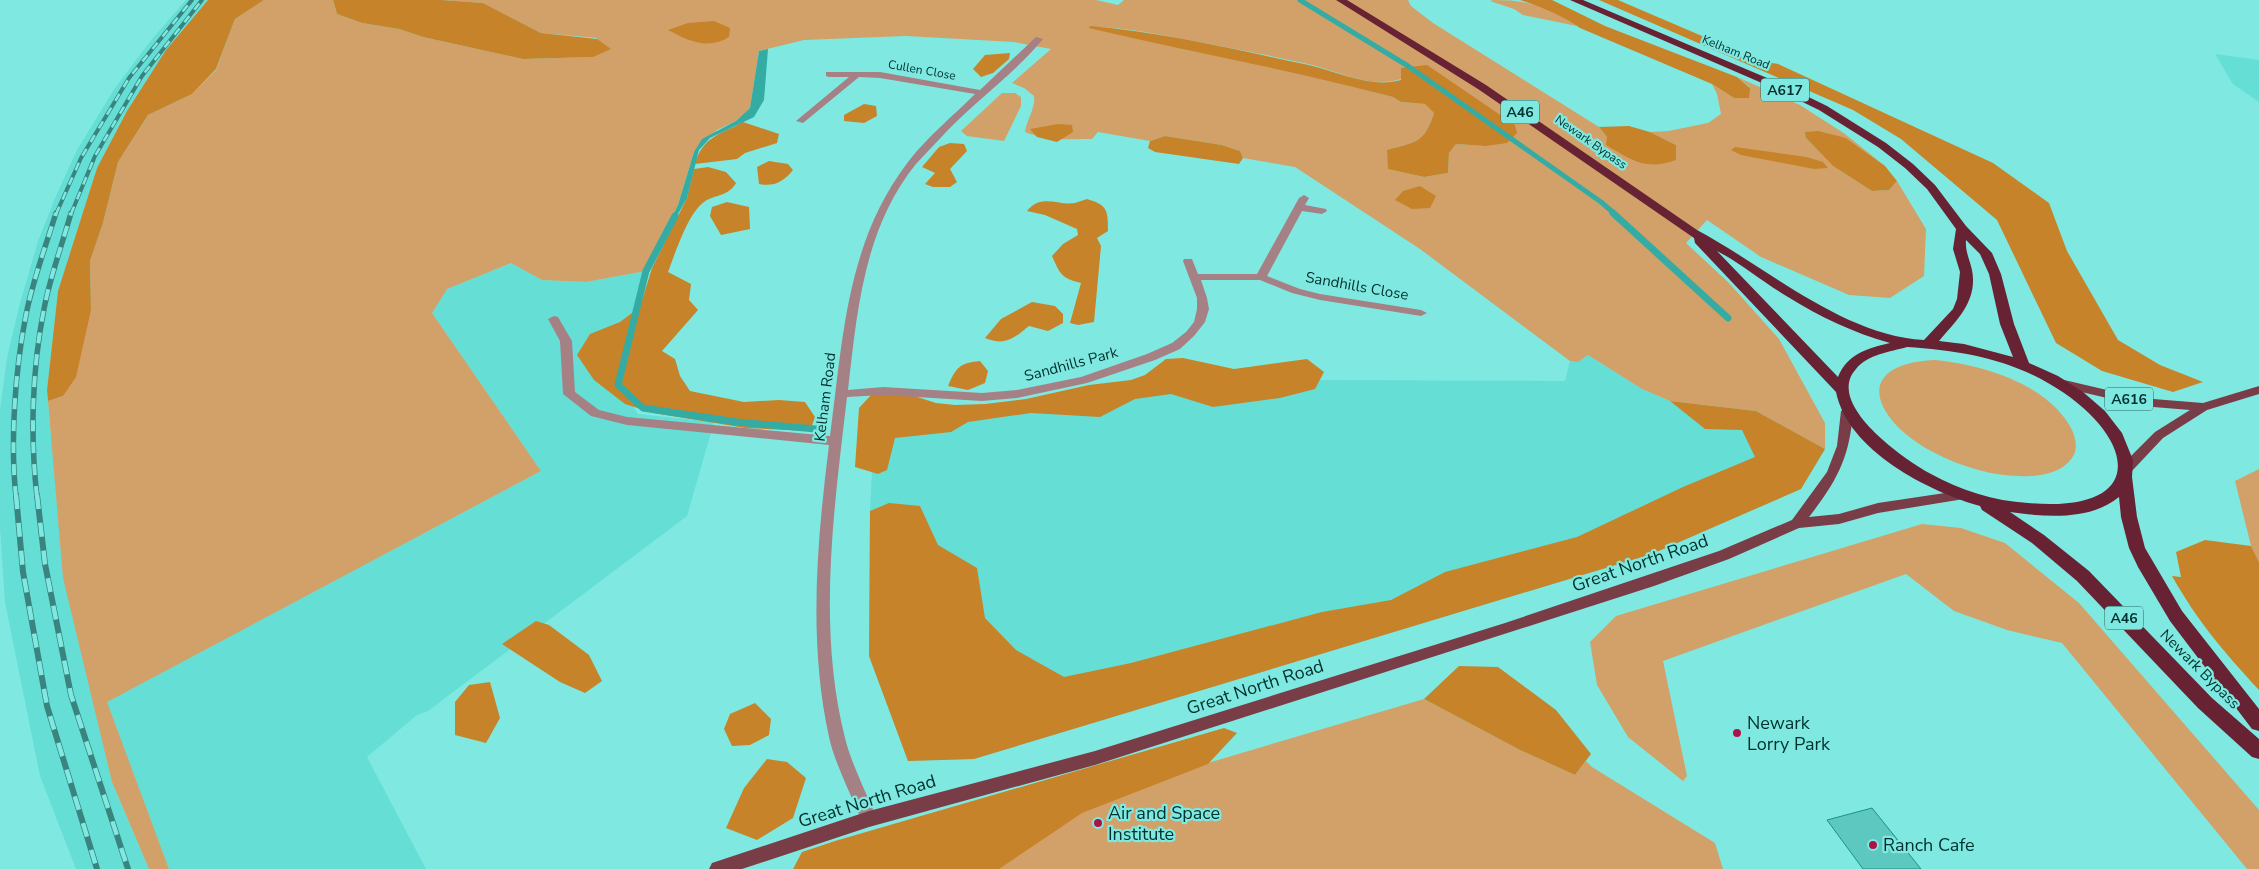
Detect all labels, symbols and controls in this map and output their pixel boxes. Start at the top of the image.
street label: Kelham Road [1700,31,1772,73]
street label: Cullen Close [887,56,957,84]
road number: A617 [1761,78,1809,102]
road number: A46 [1501,100,1539,124]
street label: Newark Bypass [1552,111,1630,173]
street label: Sandhills Close [1304,267,1410,305]
street label: Sandhills Park [1022,342,1121,386]
street label: Kelham Road [810,351,840,443]
road number: A616 [2105,388,2153,410]
street label: Great North Road [1569,528,1711,598]
road number: A46 [2105,606,2143,630]
street label: Newark Bypass [2156,625,2244,713]
street label: Great North Road [1183,654,1327,720]
place label: Newark Lorry Park [1747,711,1831,756]
marker: Newark Lorry Park [1731,727,1743,739]
street label: Great North Road [795,769,939,833]
place label: Air and Space Institute [1108,801,1220,846]
marker: Air and Space Institute [1092,817,1104,829]
place label: Ranch Cafe [1883,833,1975,857]
marker: Ranch Cafe [1867,839,1879,851]

